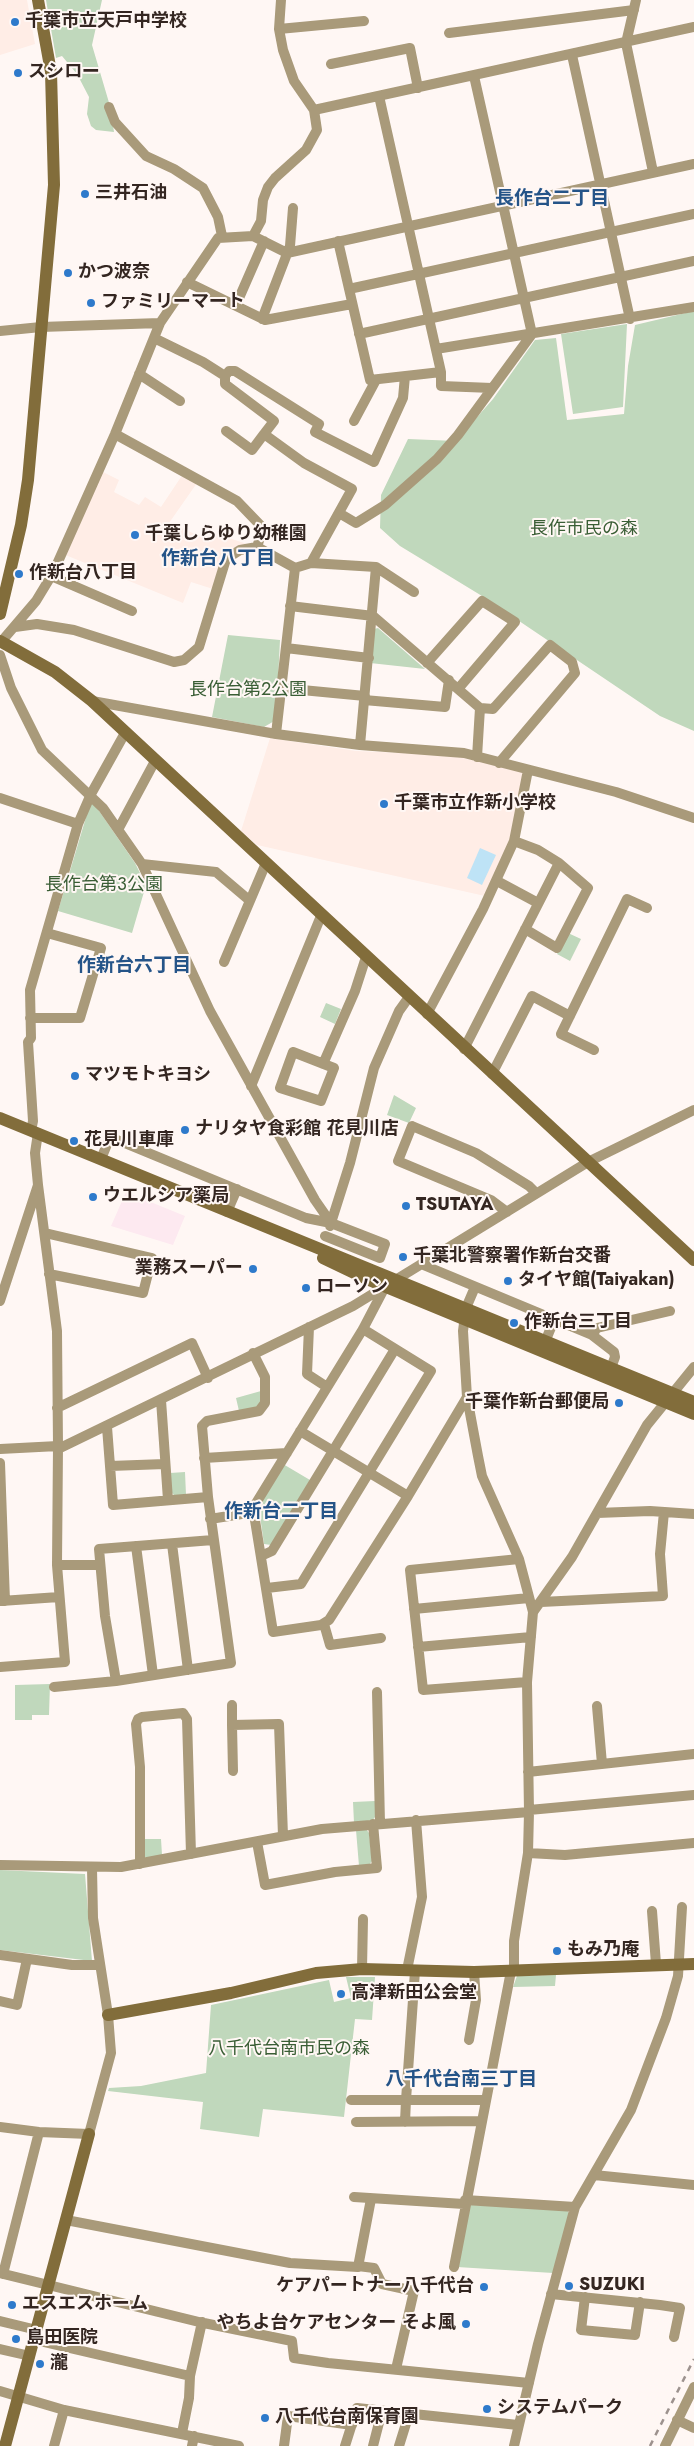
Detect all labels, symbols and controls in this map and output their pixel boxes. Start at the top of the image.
place label: 千葉市立天戸中学校 [25,11,187,33]
marker: 千葉市立天戸中学校 [9,16,21,28]
place label: スシロー [28,62,100,84]
marker: スシロー [12,67,24,79]
place label: 三井石油 [95,183,167,205]
marker: 三井石油 [79,188,91,200]
district label: 長作台二丁目 [495,188,609,210]
place label: かつ波奈 [78,262,150,284]
marker: かつ波奈 [62,267,74,279]
place label: ファミリーマート [101,292,245,314]
marker: ファミリーマート [85,297,97,309]
park label: 長作市民の森 [530,519,638,541]
place label: 千葉しらゆり幼稚園 [145,524,307,546]
marker: 千葉しらゆり幼稚園 [129,529,141,541]
district label: 作新台八丁目 [161,548,275,570]
place label: 作新台八丁目 [29,563,137,585]
marker: 作新台八丁目 [13,568,25,580]
park label: 長作台第2公園 [189,680,307,702]
place label: 千葉市立作新小学校 [394,793,556,815]
marker: 千葉市立作新小学校 [378,798,390,810]
park label: 長作台第3公園 [45,875,163,897]
district label: 作新台六丁目 [77,955,191,977]
place label: マツモトキヨシ [85,1065,211,1087]
marker: マツモトキヨシ [69,1070,81,1082]
place label: ナリタヤ食彩館 花見川店 [195,1119,398,1141]
marker: ナリタヤ食彩館 花見川店 [179,1124,191,1136]
place label: 花見川車庫 [84,1130,174,1152]
marker: 花見川車庫 [68,1135,80,1147]
place label: ウエルシア薬局 [103,1186,229,1208]
marker: ウエルシア薬局 [87,1191,99,1203]
place label: TSUTAYA [416,1195,494,1217]
marker: TSUTAYA [400,1200,412,1212]
place label: 千葉北警察署作新台交番 [413,1246,611,1268]
marker: 千葉北警察署作新台交番 [397,1251,409,1263]
place label: 業務スーパー [135,1258,243,1280]
marker: 業務スーパー [247,1263,259,1275]
place label: タイヤ館(Taiyakan) [518,1270,675,1292]
marker: タイヤ館(Taiyakan) [502,1275,514,1287]
place label: ローソン [316,1277,388,1299]
marker: ローソン [300,1282,312,1294]
place label: 作新台三丁目 [524,1312,632,1334]
marker: 作新台三丁目 [508,1317,520,1329]
place label: 千葉作新台郵便局 [465,1392,609,1414]
marker: 千葉作新台郵便局 [613,1397,625,1409]
district label: 作新台二丁目 [224,1501,338,1523]
place label: もみ乃庵 [567,1940,639,1962]
marker: もみ乃庵 [551,1945,563,1957]
place label: 高津新田公会堂 [351,1983,477,2005]
marker: 高津新田公会堂 [335,1988,347,2000]
park label: 八千代台南市民の森 [208,2039,370,2061]
district label: 八千代台南三丁目 [385,2069,537,2091]
place label: SUZUKI [579,2275,645,2297]
place label: ケアパートナー八千代台 [276,2276,474,2298]
marker: SUZUKI [563,2280,575,2292]
marker: ケアパートナー八千代台 [478,2281,490,2293]
place label: エスエスホーム [22,2294,148,2316]
marker: エスエスホーム [6,2299,18,2311]
place label: やちよ台ケアセンター そよ風 [217,2313,456,2335]
marker: やちよ台ケアセンター そよ風 [460,2318,472,2330]
place label: 島田医院 [26,2328,98,2350]
marker: 島田医院 [10,2333,22,2345]
place label: 瀧 [50,2353,68,2375]
marker: 瀧 [34,2358,46,2370]
place label: システムパーク [497,2398,623,2420]
marker: システムパーク [481,2403,493,2415]
place label: 八千代台南保育園 [275,2407,419,2429]
marker: 八千代台南保育園 [259,2412,271,2424]

